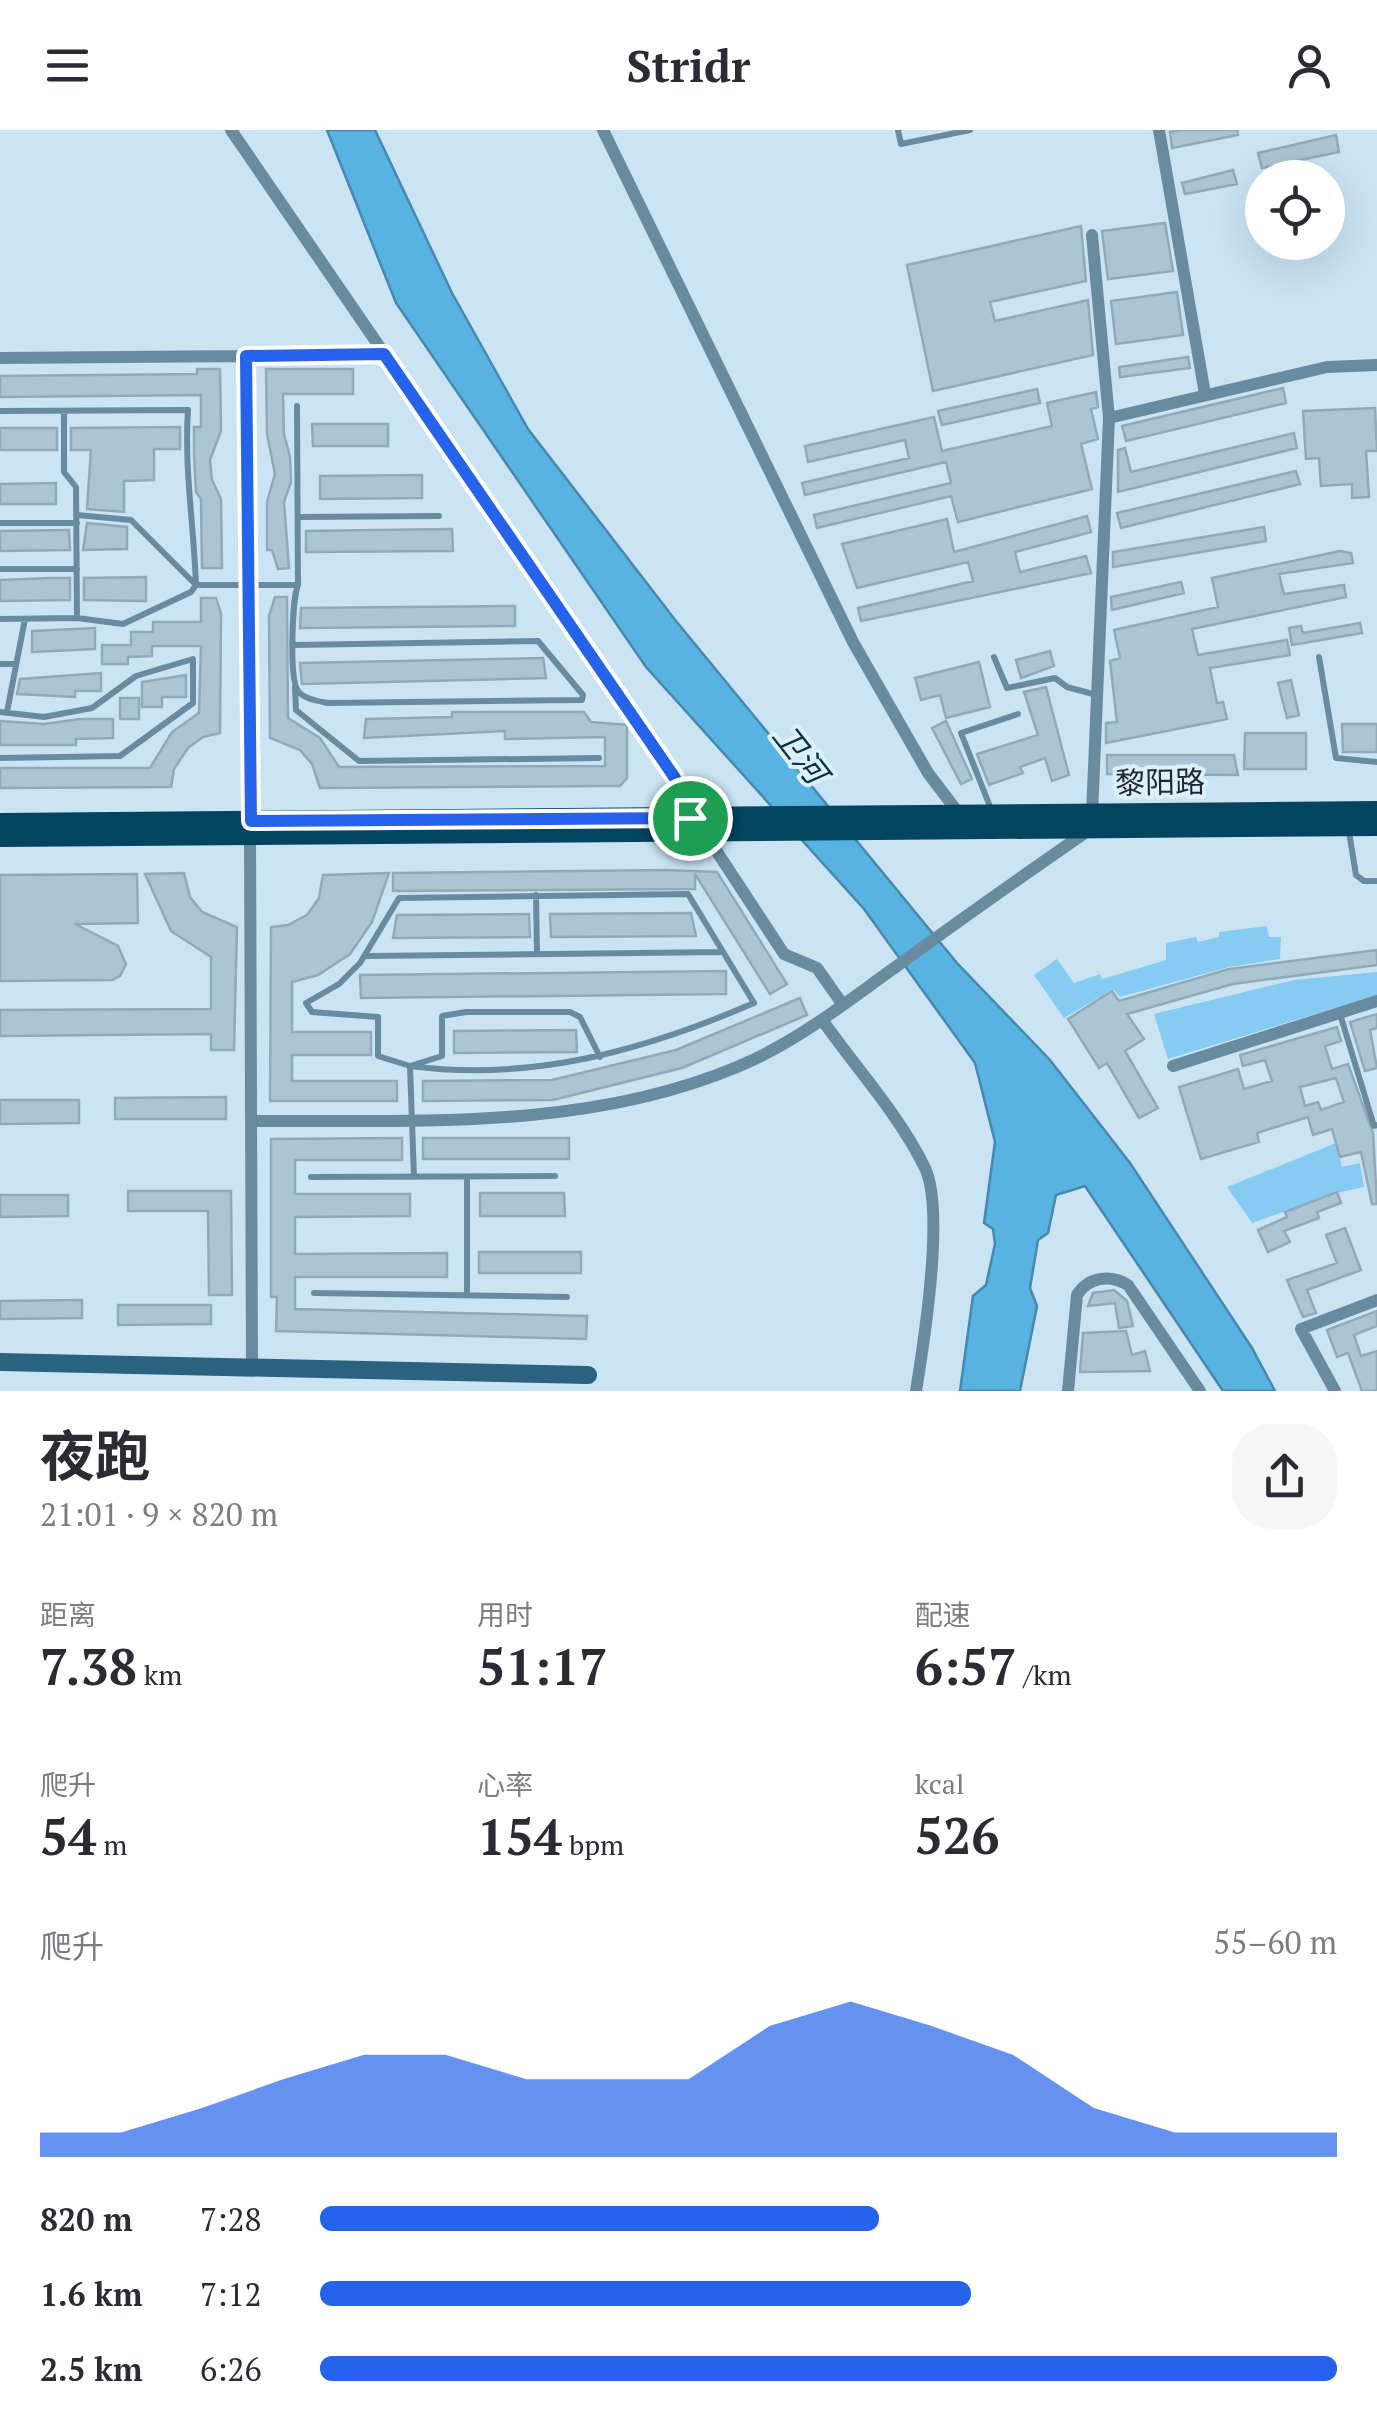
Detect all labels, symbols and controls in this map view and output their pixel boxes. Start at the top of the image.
text: Stridr [627,35,750,95]
icon: menu [40,38,95,93]
icon: person [1282,38,1337,93]
map controls [1245,160,1345,260]
button: locate [1245,160,1345,260]
water label: 卫河 [765,715,841,796]
street label: 黎阳路 [1115,761,1205,803]
pin [648,776,733,861]
icon: arrive [663,791,718,846]
text: 夜跑 [40,1419,150,1492]
button: share [1232,1424,1337,1529]
text: 21:01 · 9 × 820 m [40,1493,278,1535]
text: 距离 [40,1596,96,1633]
text: 用时 [477,1596,533,1633]
text: 配速 [915,1596,971,1633]
text: 7.38 [40,1633,137,1699]
text: 51:17 [477,1633,607,1699]
text: 6:57 [915,1633,1017,1699]
text: km [137,1656,182,1693]
text: /km [1017,1656,1072,1693]
text: kcal [915,1765,964,1802]
text: 爬升 [40,1766,96,1803]
text: 心率 [477,1766,533,1803]
text: 526 [915,1802,999,1868]
text: 54 [40,1803,97,1869]
text: 154 [477,1803,562,1869]
text: m [97,1826,127,1863]
text: bpm [562,1826,624,1863]
text: 55–60 m [1213,1921,1337,1963]
text: 爬升 [40,1925,104,1967]
text: 820 m [40,2198,132,2240]
text: 7:28 [200,2198,262,2240]
text: 1.6 km [40,2273,143,2315]
text: 7:12 [200,2273,262,2315]
text: 2.5 km [40,2348,143,2390]
text: 6:26 [200,2348,262,2390]

